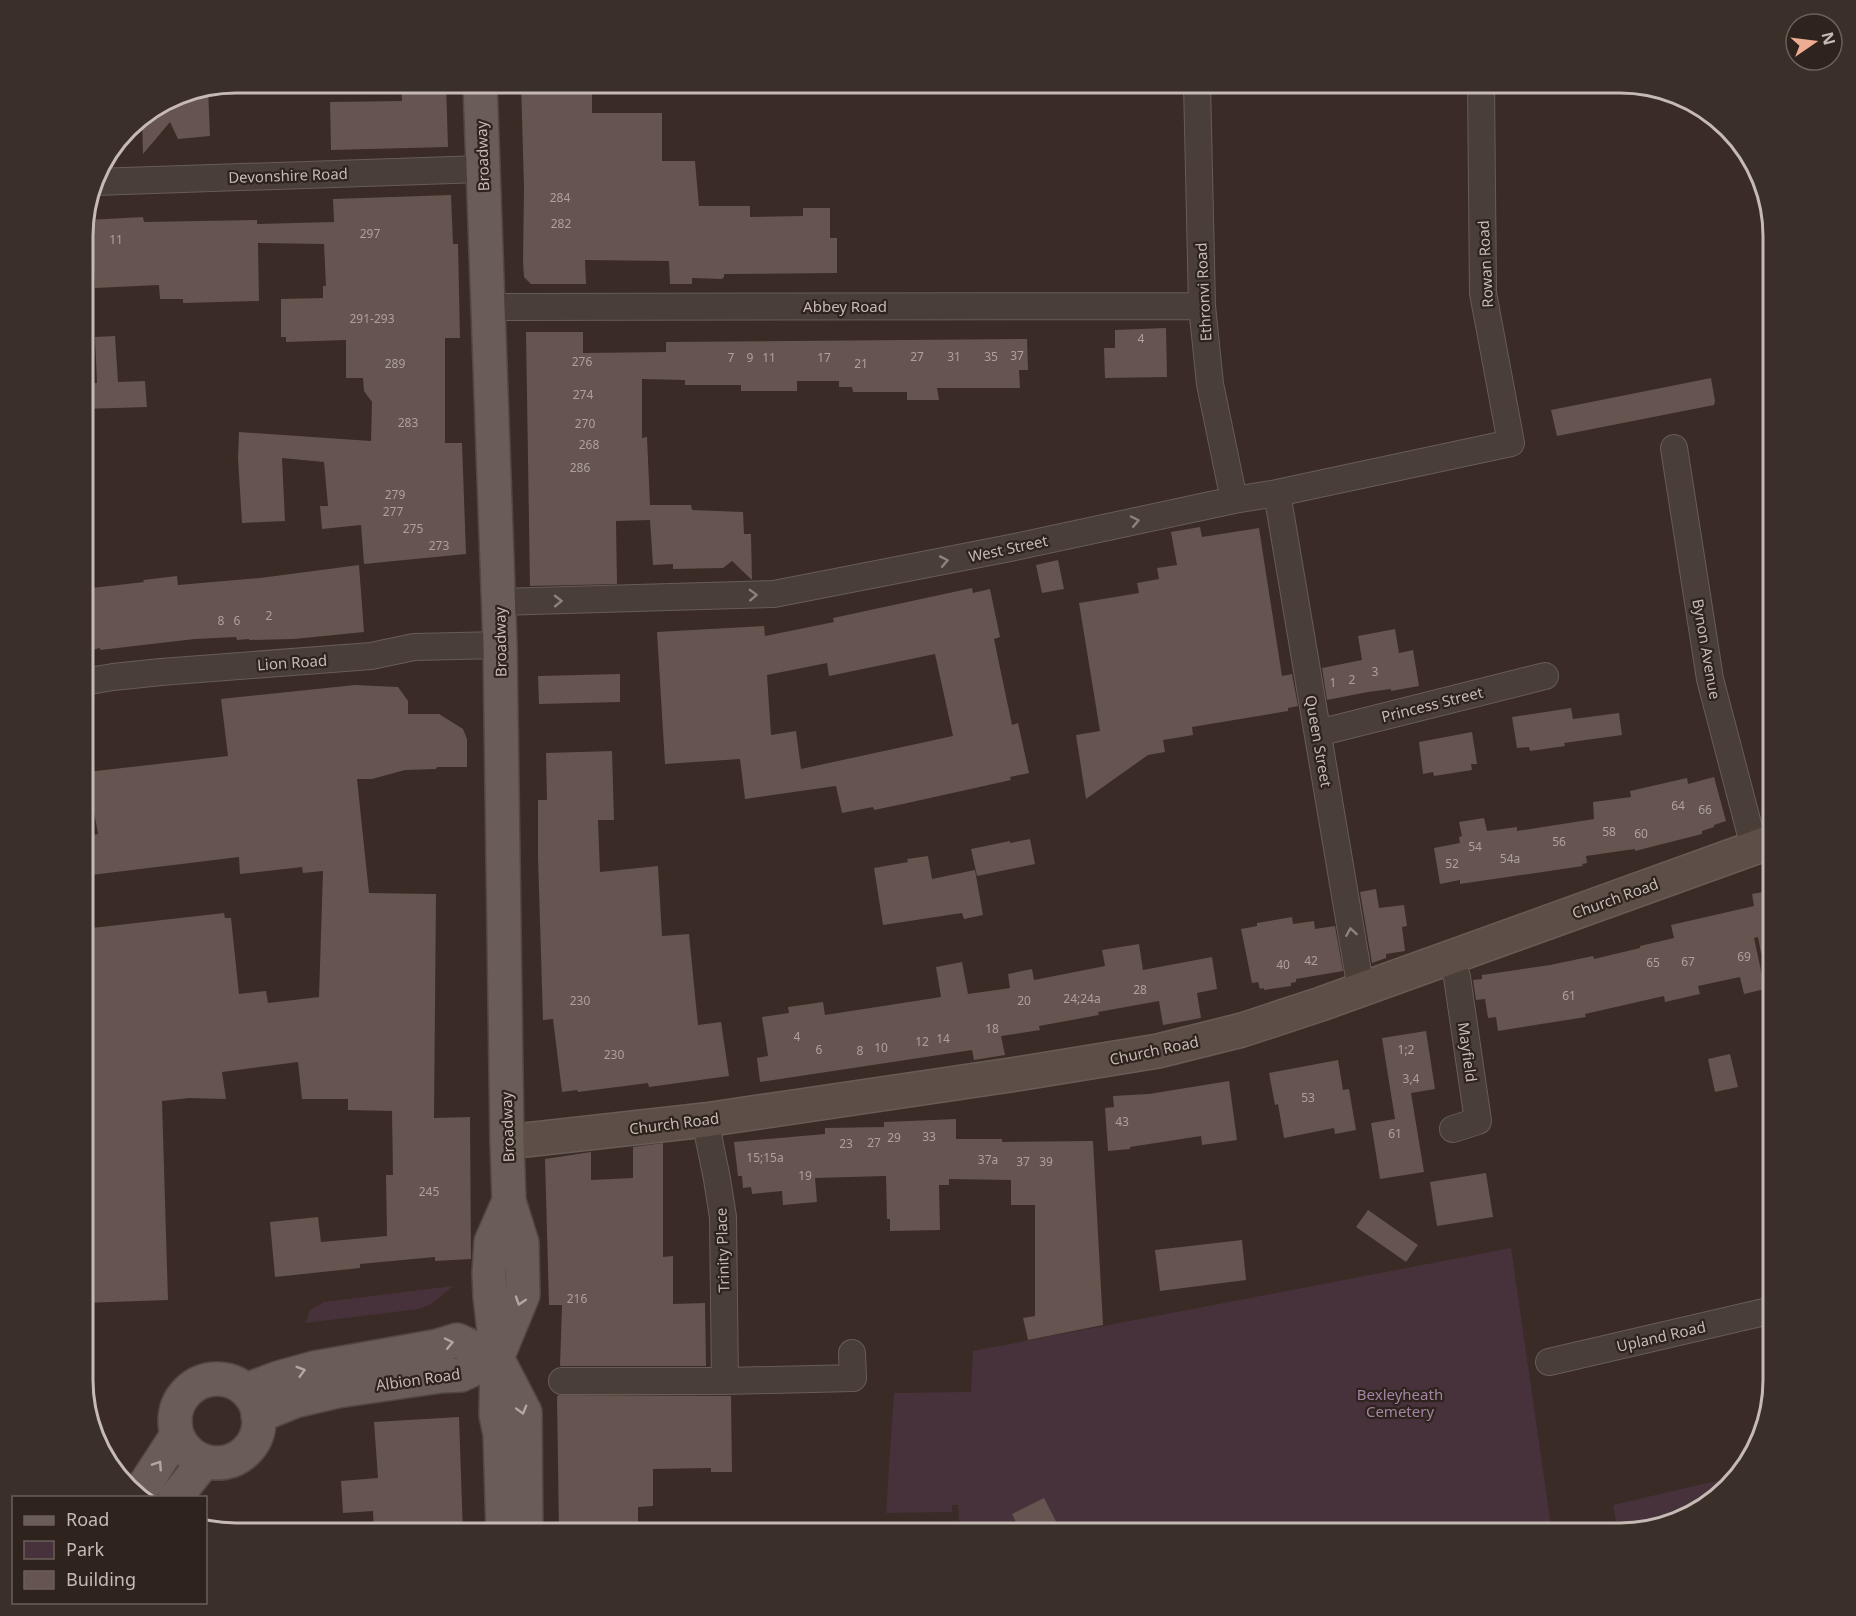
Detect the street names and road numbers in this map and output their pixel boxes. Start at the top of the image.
street label: Broadway [471,120,493,191]
street label: Devonshire Road [228,163,348,187]
street label: Rowan Road [1473,220,1497,308]
street label: Ethronvi Road [1190,242,1216,342]
street label: Abbey Road [803,296,887,316]
street label: West Street [967,530,1050,566]
street label: Bynon Avenue [1688,597,1726,701]
street label: Broadway [489,606,511,677]
street label: Lion Road [256,650,328,674]
street label: Princess Street [1379,682,1486,726]
street label: Queen Street [1301,693,1337,789]
street label: Church Road [1569,873,1661,923]
street label: Mayfield [1454,1021,1482,1083]
street label: Church Road [1108,1031,1200,1069]
street label: Broadway [496,1091,518,1162]
street label: Church Road [628,1108,720,1138]
street label: Trinity Place [711,1207,733,1293]
street label: Upland Road [1614,1316,1708,1356]
street label: Albion Road [375,1363,461,1395]

